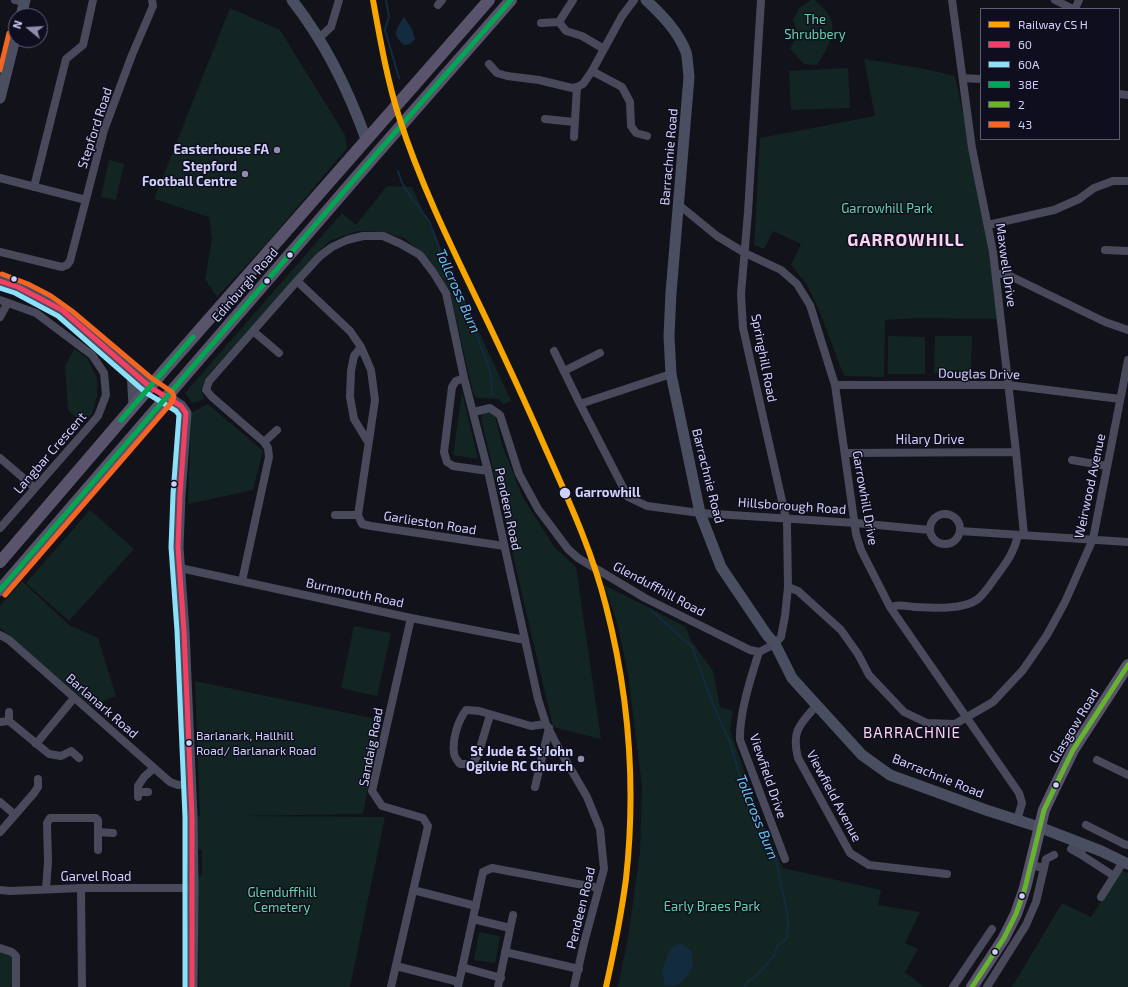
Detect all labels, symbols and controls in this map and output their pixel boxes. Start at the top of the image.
north arrow [8,8,48,48]
legend [980,8,1120,140]
park label: The Shrubbery [784,12,846,43]
text: Railway CS H [1018,17,1088,31]
text: N [10,19,24,30]
text: 60 [1018,37,1032,51]
text: 60A [1018,57,1040,71]
text: 38E [1018,77,1039,91]
street label: Stepford Road [75,86,115,170]
text: 2 [1018,97,1025,111]
street label: Barrachnie Road [657,108,681,206]
text: 43 [1018,117,1032,131]
place label: Easterhouse FA [174,142,269,158]
marker: Easterhouse FA [272,145,282,155]
place label: Stepford Football Centre [142,159,237,190]
marker: Stepford Football Centre [240,169,250,179]
park label: Garrowhill Park [841,201,933,217]
street label: Maxwell Drive [992,222,1020,308]
district label: GARROWHILL [847,230,965,250]
street label: Edinburgh Road [209,245,281,325]
water label: Tollcross Burn [432,246,484,336]
unlabelled marker [285,250,295,260]
unlabelled marker [9,274,19,284]
unlabelled marker [262,276,272,286]
street label: Springhill Road [748,313,780,403]
street label: Douglas Drive [938,365,1020,383]
street label: Langbar Crescent [10,409,90,497]
street label: Barrachnie Road [689,427,727,525]
street label: Hilary Drive [896,432,964,448]
street label: Weirwood Avenue [1071,432,1109,540]
street label: Garrowhill Drive [849,449,881,547]
street label: Pendeen Road [492,466,524,552]
unlabelled marker [169,479,179,489]
place label: Garrowhill [575,485,640,501]
marker: Garrowhill [558,486,572,500]
street label: Hillsborough Road [737,494,847,518]
street label: Garlieston Road [382,508,478,538]
street label: Glenduffhill Road [610,558,708,620]
street label: Burnmouth Road [305,575,405,611]
street label: Barlanark Road [63,670,141,742]
street label: Glasgow Road [1046,686,1102,766]
street label: Sandaig Road [356,706,386,788]
district label: BARRACHNIE [863,724,961,742]
place label: Barlanark, Hallhill Road/ Barlanark Road [196,729,316,757]
street label: Viewfield Drive [746,731,790,821]
marker: Barlanark, Hallhill Road/ Barlanark Road [184,738,194,748]
place label: St Jude & St John Ogilvie RC Church [466,744,573,775]
street label: Viewfield Avenue [803,748,865,844]
street label: Barrachnie Road [890,751,986,801]
marker: St Jude & St John Ogilvie RC Church [576,754,586,764]
water label: Tollcross Burn [732,772,782,862]
unlabelled marker [1051,780,1061,790]
street label: Pendeen Road [563,865,599,951]
street label: Garvel Road [60,869,132,885]
park label: Glenduffhill Cemetery [247,885,317,916]
unlabelled marker [1017,891,1027,901]
park label: Early Braes Park [664,899,760,915]
unlabelled marker [990,947,1000,957]

